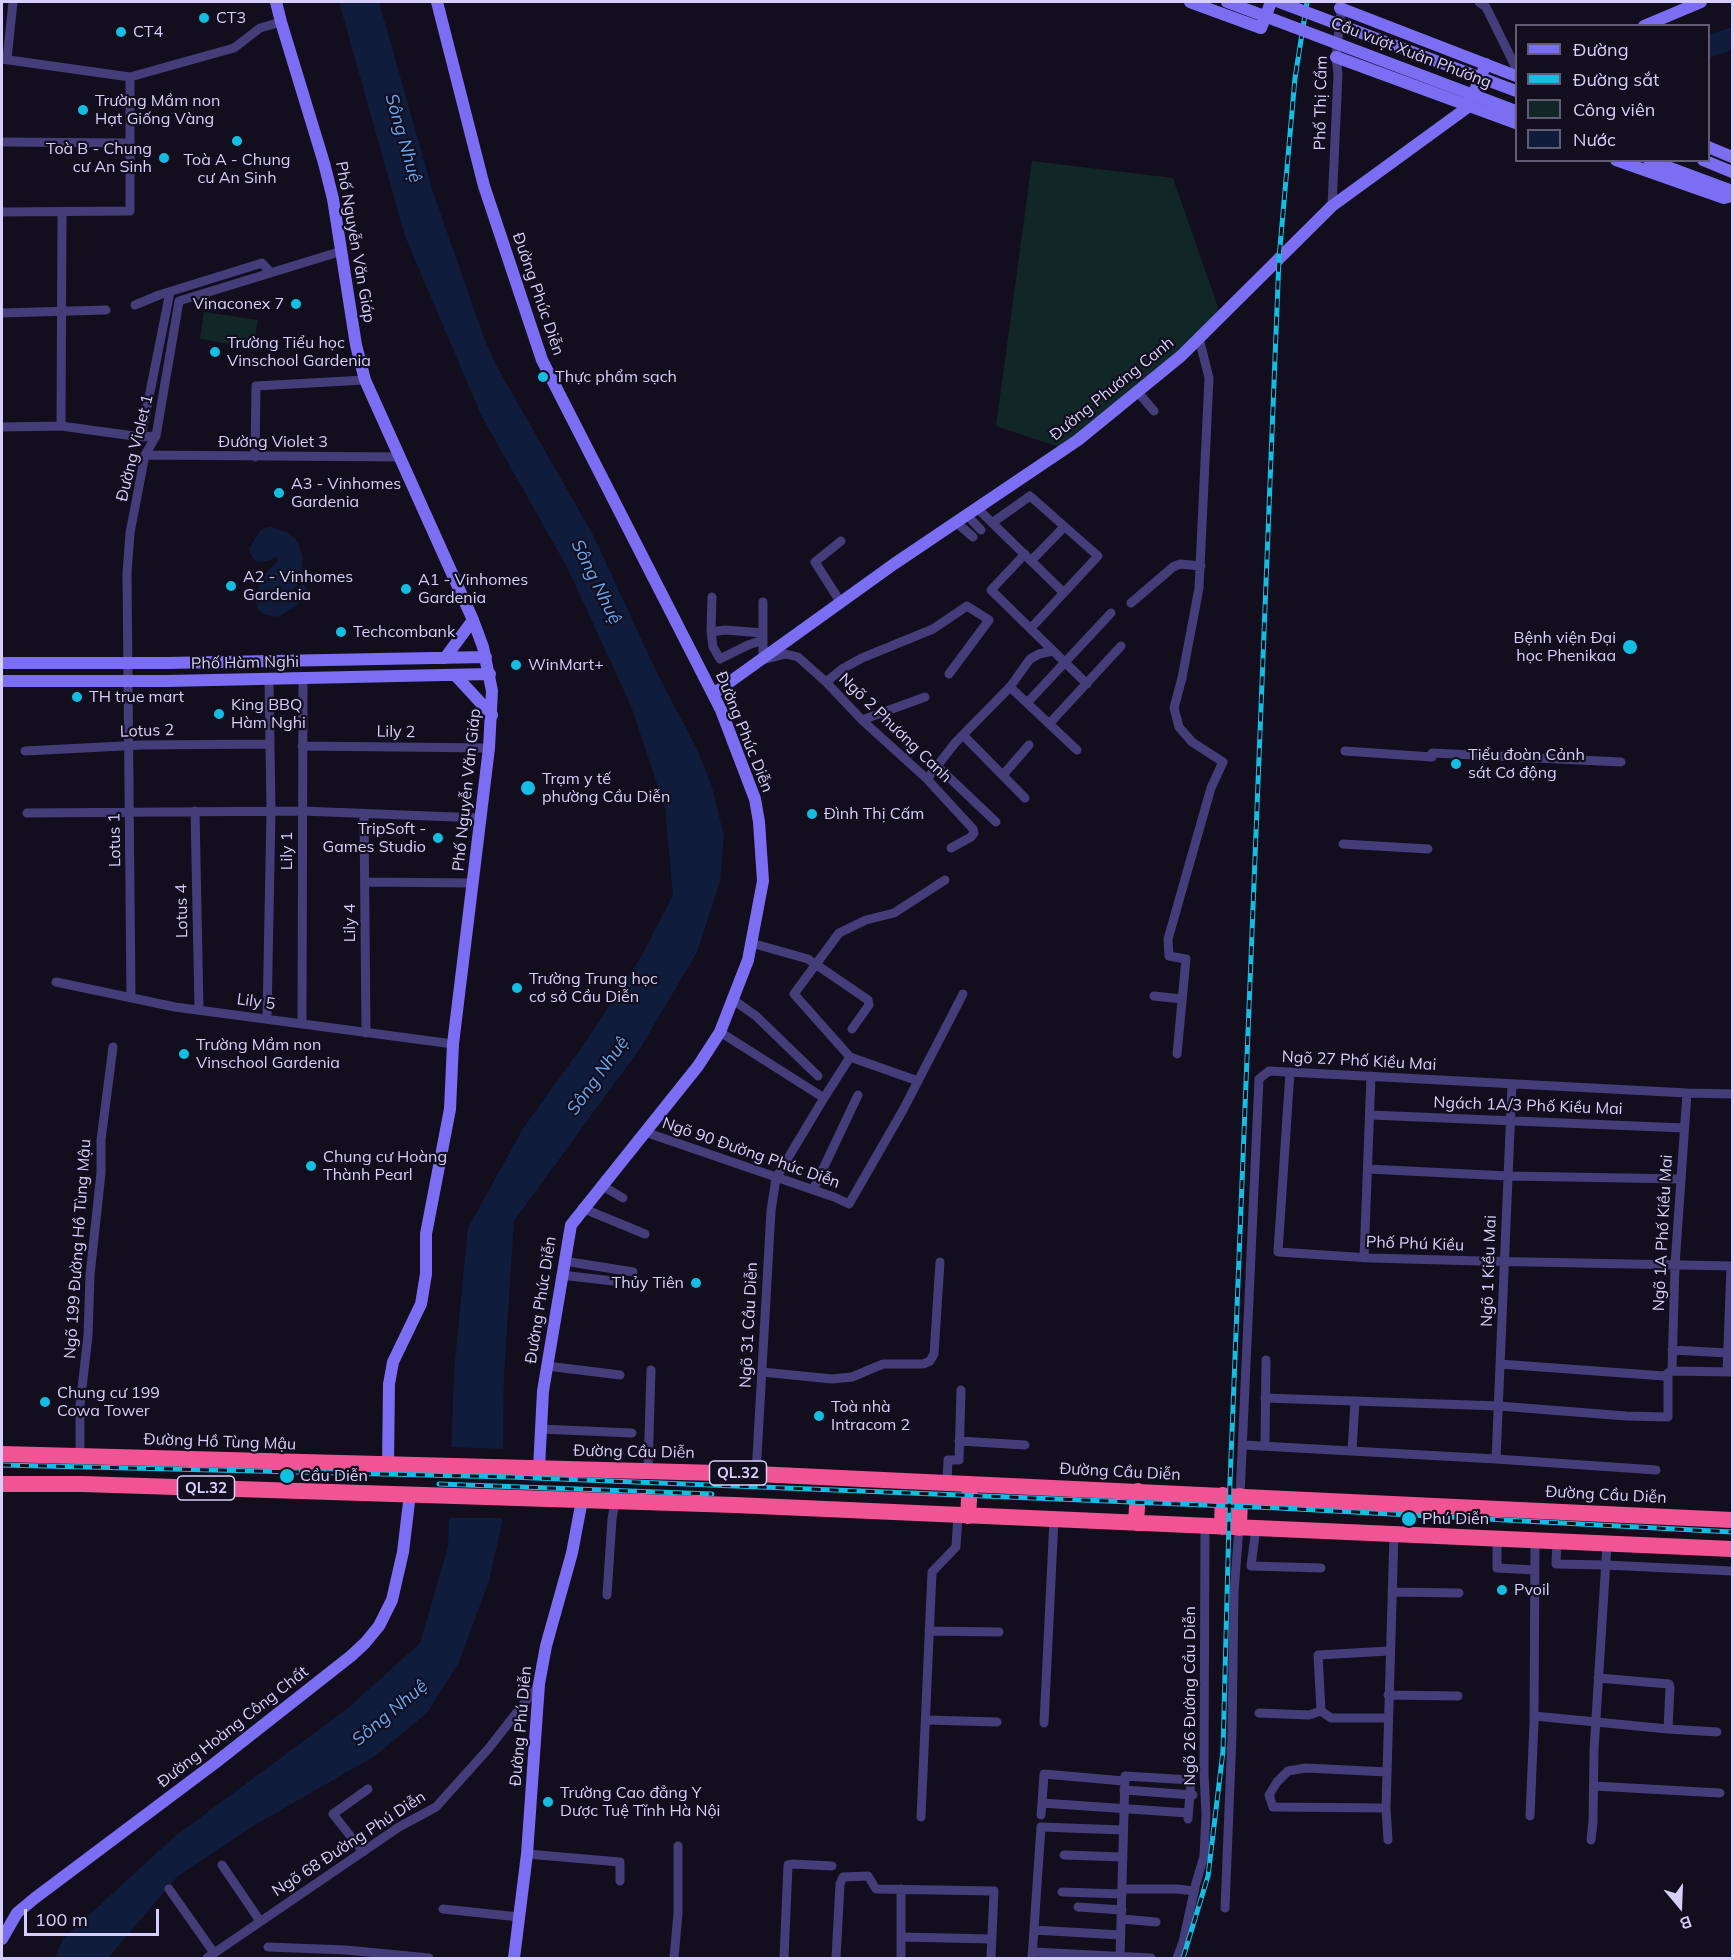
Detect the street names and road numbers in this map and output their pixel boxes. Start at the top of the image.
street label: Cầu vượt Xuân Phương [1328,13,1494,93]
street label: Phố Thị Cẩm [1311,55,1331,151]
street label: Phố Nguyễn Văn Giáp [331,160,379,324]
street label: Đường Phúc Diễn [508,230,568,358]
street label: Đường Phương Canh [1046,333,1178,445]
street label: Đường Violet 1 [112,393,158,503]
street label: Đường Violet 3 [218,432,328,452]
street label: Phố Hàm Nghi [191,652,299,674]
street label: Đường Phúc Diễn [711,669,777,795]
street label: Ngõ 2 Phương Canh [835,669,955,787]
street label: Phố Nguyễn Văn Giáp [449,708,485,872]
street label: Lotus 2 [120,720,174,742]
street label: Lily 2 [377,722,415,742]
street label: Lotus 1 [105,813,125,867]
street label: Lily 1 [277,832,297,870]
street label: Lotus 4 [172,884,192,938]
street label: Lily 4 [340,904,360,942]
street label: Lily 5 [236,990,276,1014]
street label: Ngõ 27 Phố Kiều Mai [1281,1047,1437,1075]
street label: Ngách 1A/3 Phố Kiều Mai [1433,1093,1623,1119]
street label: Ngõ 90 Đường Phúc Diễn [660,1114,842,1192]
street label: Ngõ 199 Đường Hồ Tùng Mậu [61,1138,95,1360]
street label: Ngõ 1A Phố Kiều Mai [1649,1154,1677,1312]
street label: Ngõ 1 Kiều Mai [1477,1215,1501,1327]
street label: Phố Phú Kiều [1366,1233,1464,1255]
street label: Đường Phúc Diễn [521,1235,561,1365]
street label: Ngõ 31 Cầu Diễn [736,1262,762,1388]
street label: Đường Hồ Tùng Mậu [143,1430,297,1454]
street label: Đường Cầu Diễn [573,1441,695,1463]
street label: Đường Cầu Diễn [1059,1459,1181,1485]
road number: QL.32 [710,1461,766,1485]
road number: QL.32 [178,1476,234,1500]
street label: Đường Cầu Diễn [1545,1482,1667,1508]
street label: Ngõ 26 Đường Cầu Diễn [1180,1606,1200,1786]
street label: Đường Hoàng Công Chất [154,1662,312,1792]
street label: Đường Phú Diễn [506,1665,536,1787]
street label: Ngõ 68 Đường Phú Diễn [269,1787,429,1901]

